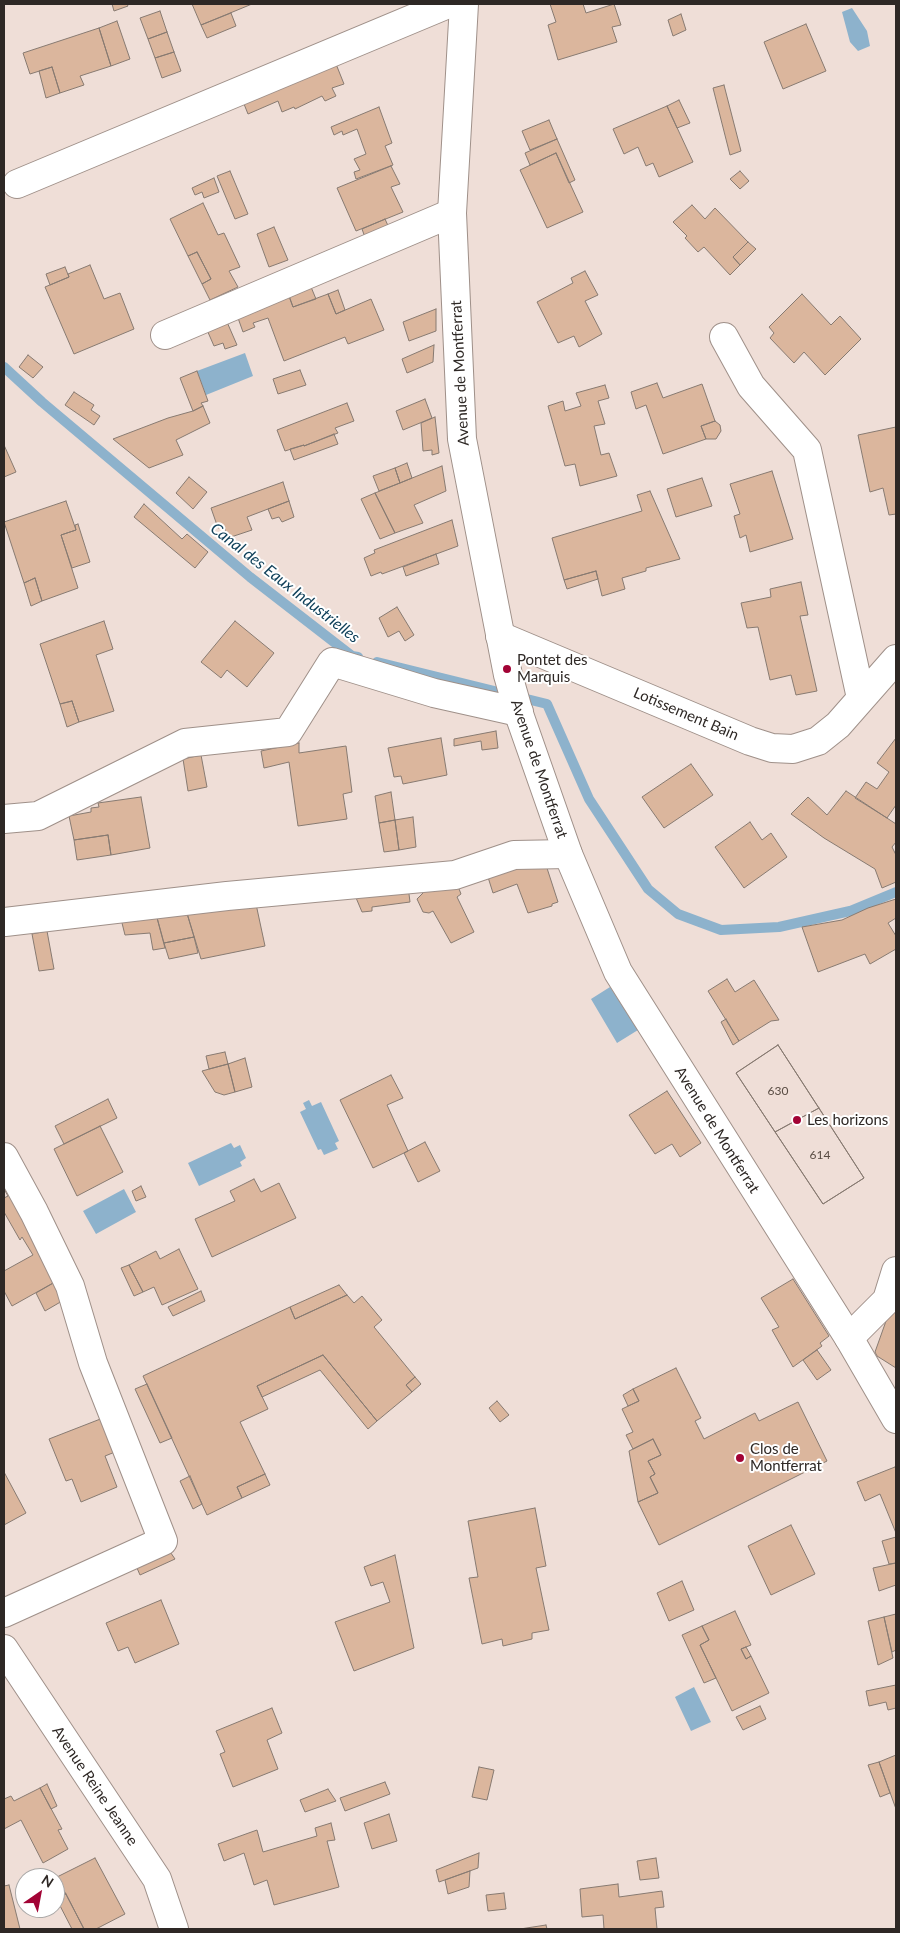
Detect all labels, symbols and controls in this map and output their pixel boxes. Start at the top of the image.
street label: Avenue de Montferrat [447,300,473,446]
water label: Canal des Eaux Industrielles [207,519,363,647]
place label: Pontet des Marquis [517,651,588,686]
marker: Pontet des Marquis [501,663,513,675]
street label: Lotissement Bain [631,684,741,744]
street label: Avenue de Montferrat [507,697,571,841]
street label: Avenue de Montferrat [671,1063,763,1197]
house number: 630 [768,1084,788,1098]
place label: Les horizons [807,1111,888,1129]
marker: Les horizons [791,1114,803,1126]
house number: 614 [810,1148,830,1162]
place label: Clos de Montferrat [750,1440,822,1475]
marker: Clos de Montferrat [734,1452,746,1464]
street label: Avenue Reine Jeanne [48,1723,142,1849]
north arrow [15,1868,65,1918]
text: N [39,1871,57,1891]

